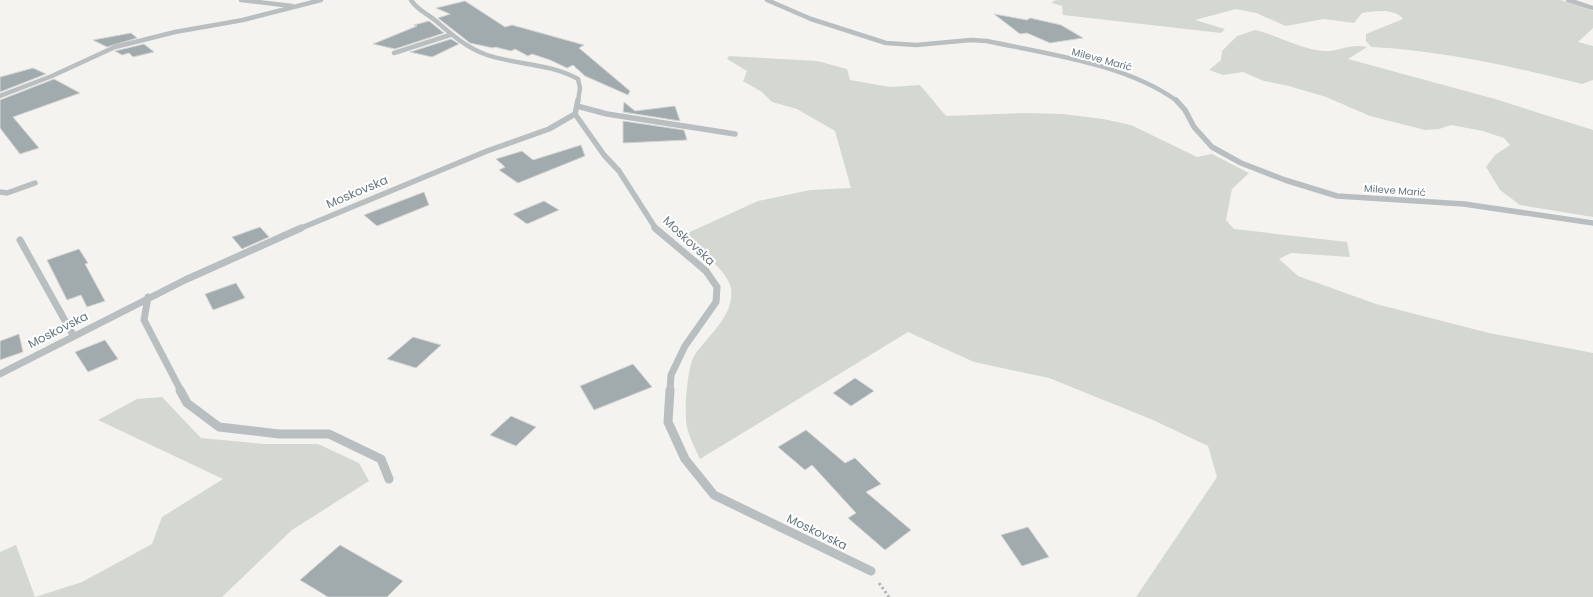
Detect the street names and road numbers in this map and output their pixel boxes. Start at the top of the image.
street label: Mileve Marić [1070,44,1134,75]
street label: Moskovska [323,171,390,212]
street label: Mileve Marić [1364,181,1426,200]
street label: Moskovska [660,212,719,269]
street label: Moskovska [25,307,91,352]
street label: Moskovska [784,510,850,554]

